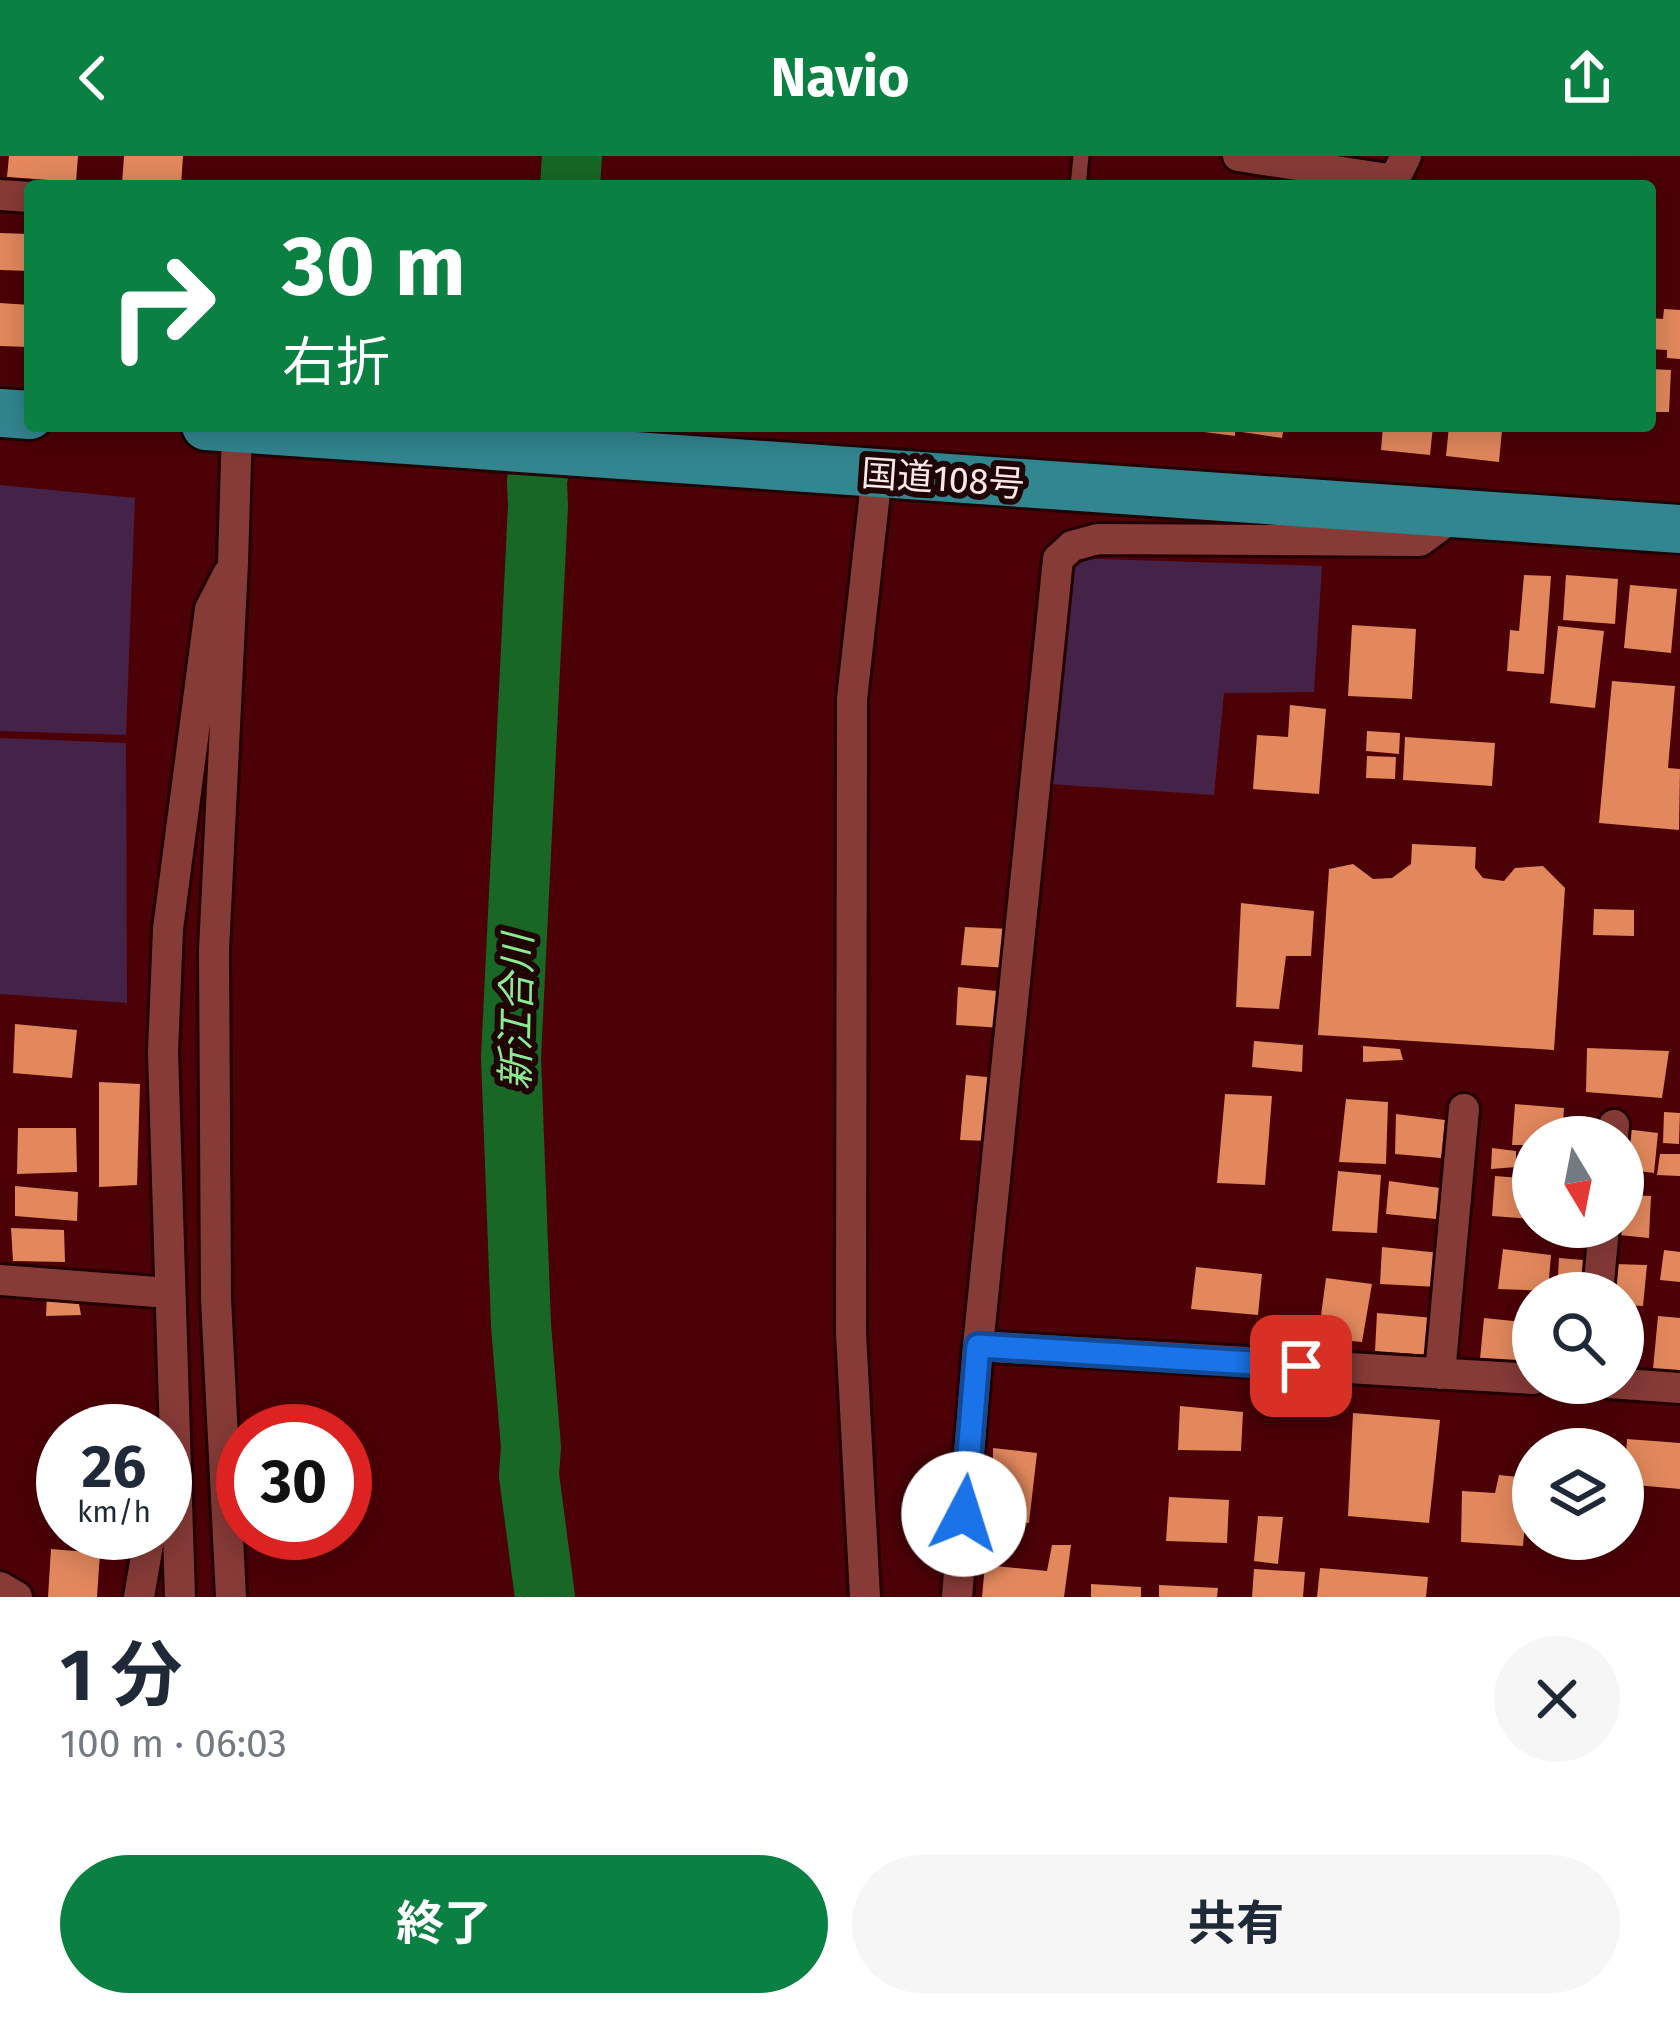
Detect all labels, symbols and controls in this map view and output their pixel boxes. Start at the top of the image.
icon: back [60,45,126,111]
icon: share [1554,45,1620,111]
text: Navio [770,46,910,110]
text: 30 m [282,216,466,317]
icon: right [84,228,240,384]
text: 右折 [282,331,390,395]
street label: 国道108号 [860,451,1026,507]
water label: 新江合川 [493,930,541,1090]
north arrow [1512,1116,1644,1248]
map controls [1512,1116,1644,1560]
button: search [1512,1272,1644,1404]
pin [1250,1315,1352,1417]
icon: arrive [1268,1333,1334,1399]
speed limit sign: 30 [216,1404,372,1560]
button: layers [1512,1428,1644,1560]
text: 26 [82,1431,146,1503]
position arrow [901,1451,1027,1577]
text: km/h [77,1494,151,1530]
text: 1 分 [60,1633,182,1719]
button: close [1494,1636,1620,1762]
text: 100 m · 06:03 [60,1721,287,1767]
button: 終了 [60,1855,828,1993]
button: 共有 [852,1855,1620,1993]

